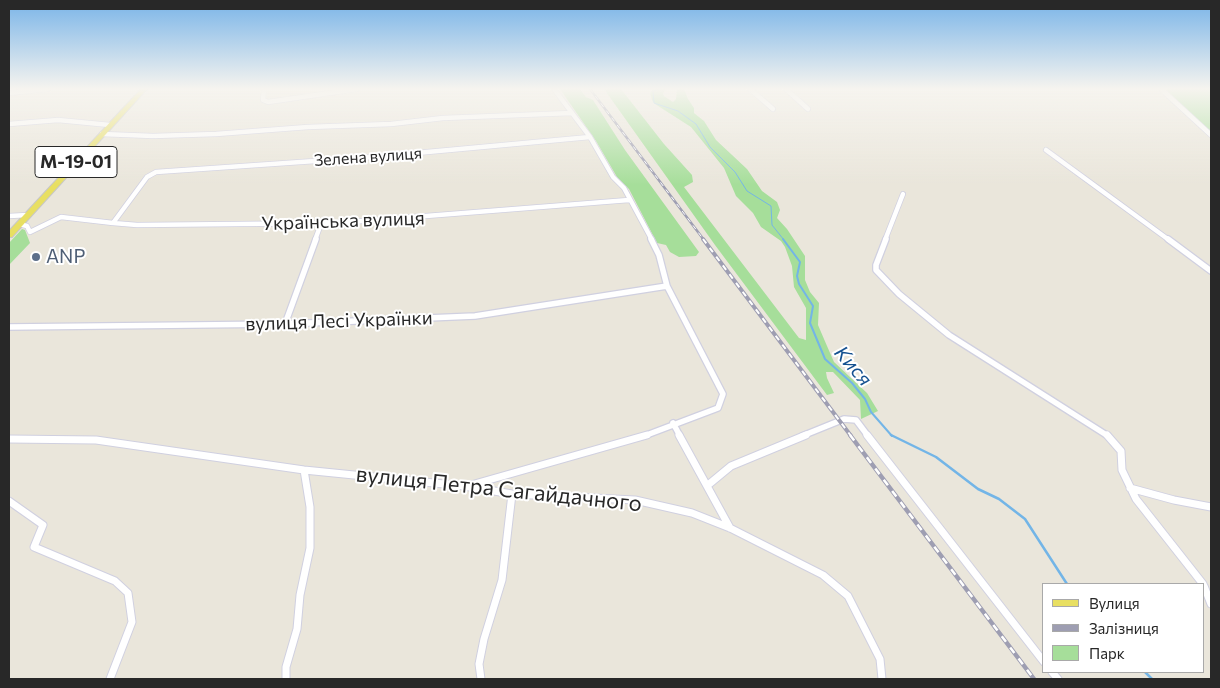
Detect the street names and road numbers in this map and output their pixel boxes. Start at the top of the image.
street label: Зелена вулиця [313,144,423,170]
road number: М-19-01 [35,146,117,178]
street label: Українська вулиця [261,207,425,235]
street label: вулиця Лесі Українки [245,306,433,336]
street label: вулиця Петра Сагайдачного [355,461,643,517]

